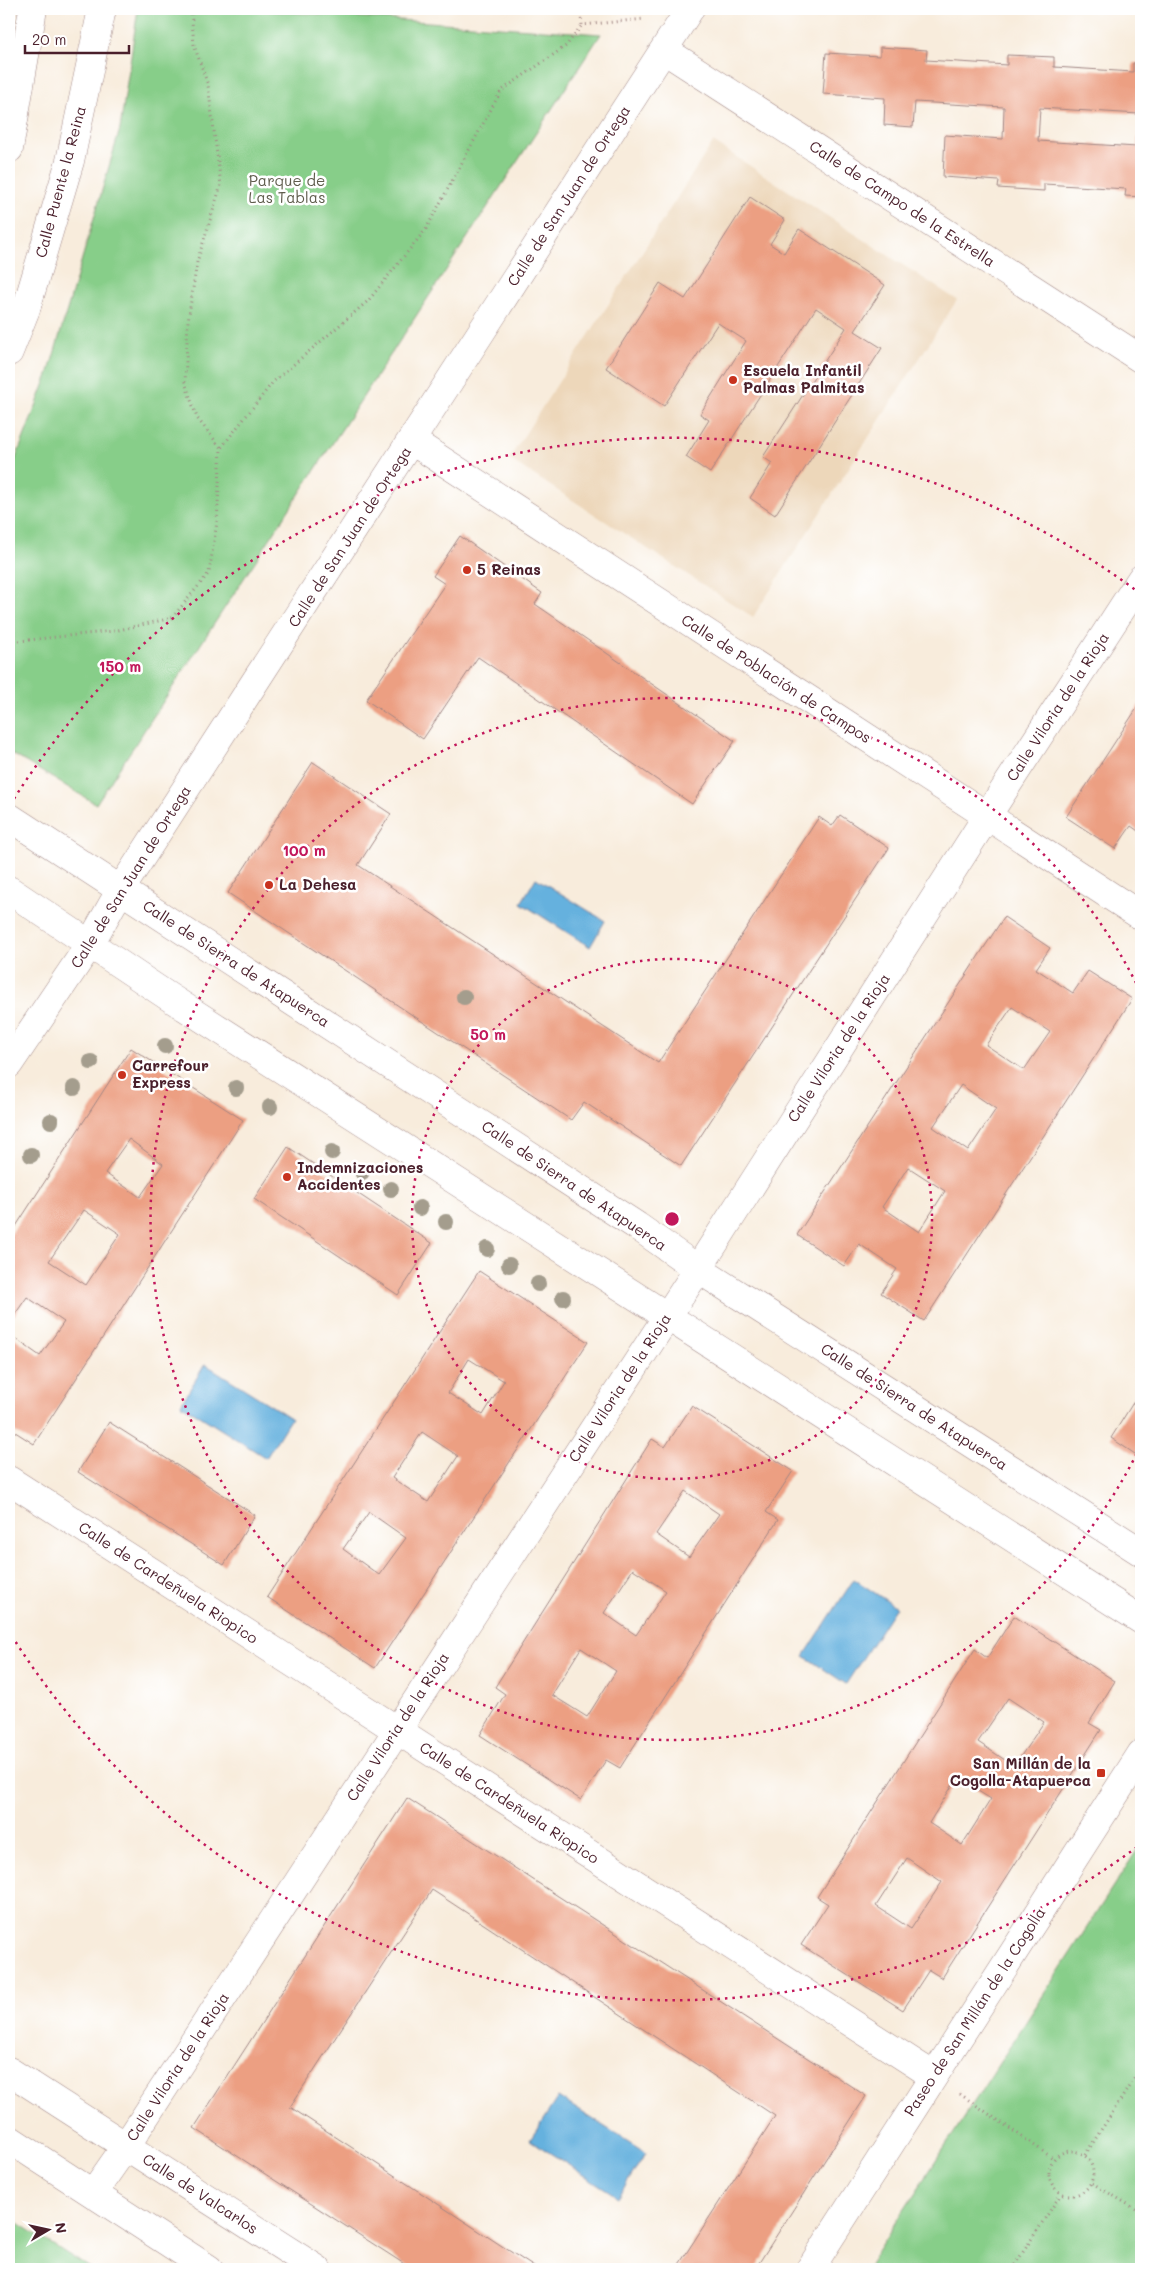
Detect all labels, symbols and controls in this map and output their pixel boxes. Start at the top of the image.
scale bar [25,22,129,54]
text: 20 m [32,29,66,49]
street label: Calle de San Juan de Ortega [502,101,634,290]
street label: Calle Puente la Reina [30,104,90,260]
street label: Calle de Campo de la Estrella [806,135,999,271]
park label: Parque de Las Tablas [249,170,325,207]
place label: Escuela Infantil Palmas Palmitas [743,360,865,397]
marker: Escuela Infantil Palmas Palmitas [727,374,739,386]
street label: Calle de San Juan de Ortega [283,442,415,631]
place label: 5 Reinas [477,559,541,579]
marker: 5 Reinas [461,564,473,576]
street label: Calle de Población de Campos [678,609,875,747]
street label: Calle Viloria de la Rioja [1001,628,1113,785]
text: 150 m [99,656,141,676]
street label: Calle de San Juan de Ortega [66,781,195,972]
text: 100 m [282,840,326,860]
place label: La Dehesa [279,874,356,894]
marker: La Dehesa [263,879,275,891]
street label: Calle de Sierra de Atapuerca [139,895,334,1031]
street label: Calle Viloria de la Rioja [782,969,894,1126]
text: 50 m [470,1024,506,1044]
place label: Carrefour Express [132,1055,209,1092]
marker: Carrefour Express [116,1069,128,1081]
street label: Calle de Sierra de Atapuerca [478,1116,671,1255]
place label: Indemnizaciones Accidentes [297,1157,423,1194]
marker: Indemnizaciones Accidentes [281,1171,293,1183]
centre of rings [663,1210,681,1228]
street label: Calle Viloria de la Rioja [563,1309,675,1466]
street label: Calle de Sierra de Atapuerca [817,1338,1012,1474]
street label: Calle de Cardeñuela Riopico [75,1517,262,1648]
street label: Calle Viloria de la Rioja [341,1648,453,1805]
street label: Calle de Cardeñuela Riopico [416,1737,603,1868]
place label: San Millán de la Cogolla-Atapuerca [950,1753,1091,1790]
marker: San Millán de la Cogolla-Atapuerca [1095,1767,1107,1779]
street label: Paseo de San Millán de la Cogolla [899,1903,1049,2120]
street label: Calle Viloria de la Rioja [121,1988,233,2145]
street label: Calle de Valcarlos [139,2148,262,2238]
north arrow [22,2206,72,2256]
text: N [51,2221,72,2235]

